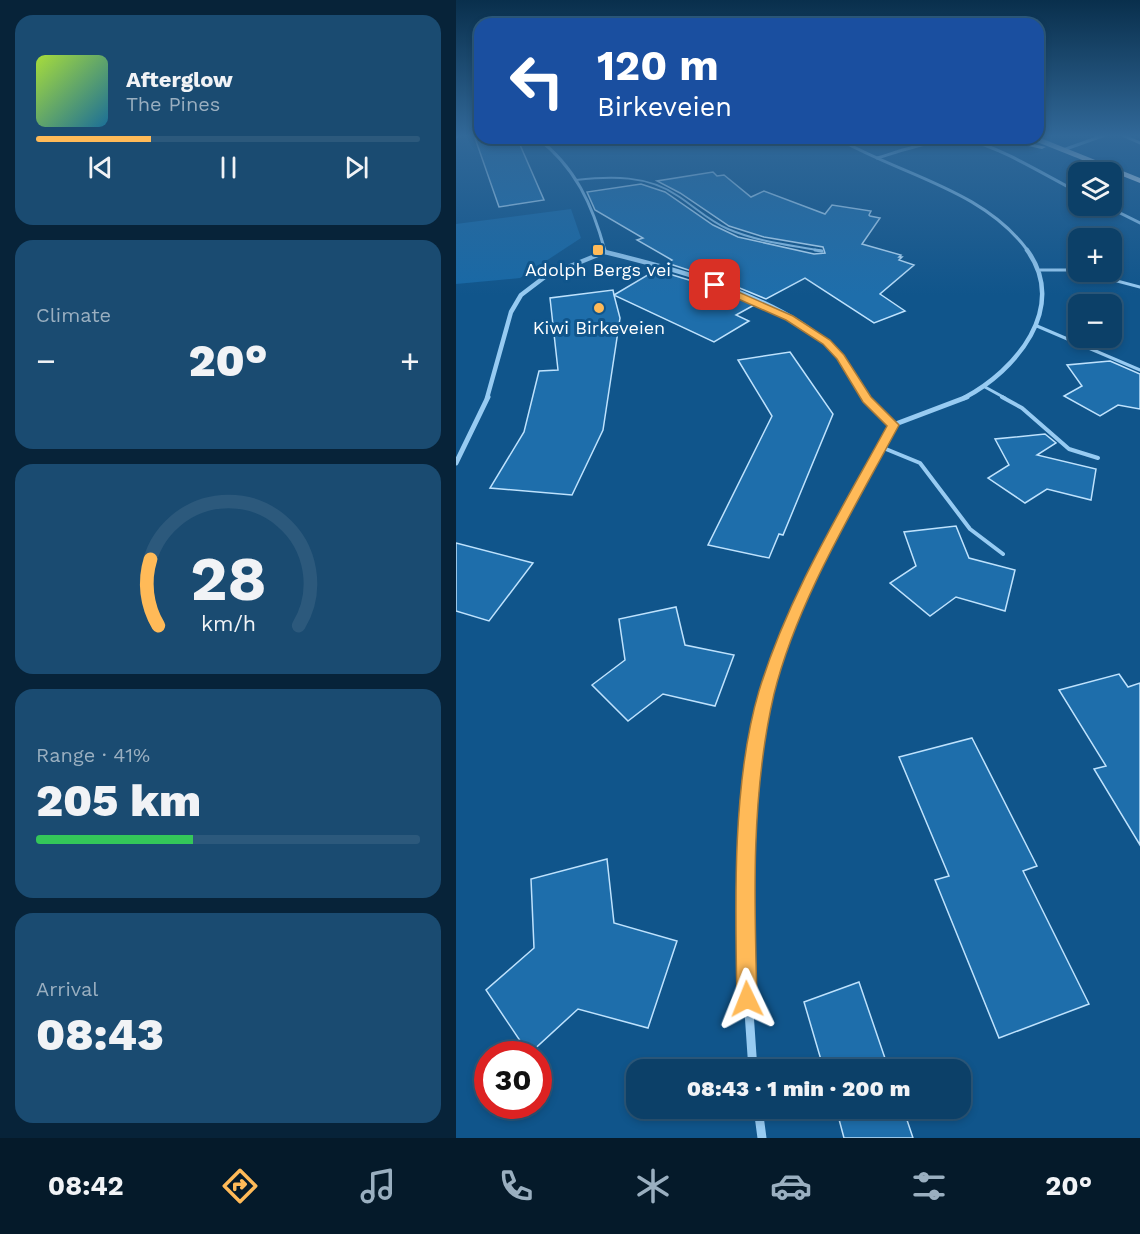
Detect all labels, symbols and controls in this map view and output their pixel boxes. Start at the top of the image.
text: 120 m [597,41,719,90]
icon: left [498,42,576,120]
text: Afterglow [126,67,233,92]
text: Birkeveien [597,91,732,123]
text: The Pines [126,92,220,116]
icon: previous [84,151,117,184]
icon: pause [212,151,245,184]
icon: next [340,151,373,184]
map controls [1068,162,1122,348]
button: layers [1068,162,1122,216]
button: + [1068,228,1122,282]
marker: Adolph Bergs vei [591,243,605,257]
place label: Adolph Bergs vei [525,259,671,280]
pin [689,259,740,310]
icon: arrive [698,268,731,301]
button: − [1068,294,1122,348]
marker: Kiwi Birkeveien [592,301,606,315]
text: Climate [36,303,111,327]
place label: Kiwi Birkeveien [533,317,665,338]
text: 20° [188,334,268,387]
text: − [36,341,56,380]
text: + [400,341,420,380]
text: 28 [190,542,266,615]
text: km/h [200,611,256,636]
text: Range · 41% [36,743,150,767]
text: 205 km [36,774,201,827]
position arrow [715,967,779,1031]
text: Arrival [36,977,98,1001]
text: 08:43 [36,1008,164,1061]
speed limit sign: 30 [474,1041,552,1119]
text: 08:43 · 1 min · 200 m [687,1076,910,1101]
icon: directions [219,1165,261,1207]
icon: music [357,1165,399,1207]
icon: phone [495,1165,537,1207]
icon: climate [632,1165,674,1207]
icon: car [770,1165,812,1207]
icon: filters [908,1165,950,1207]
text: 08:42 [48,1170,124,1202]
text: 20° [1045,1170,1092,1202]

